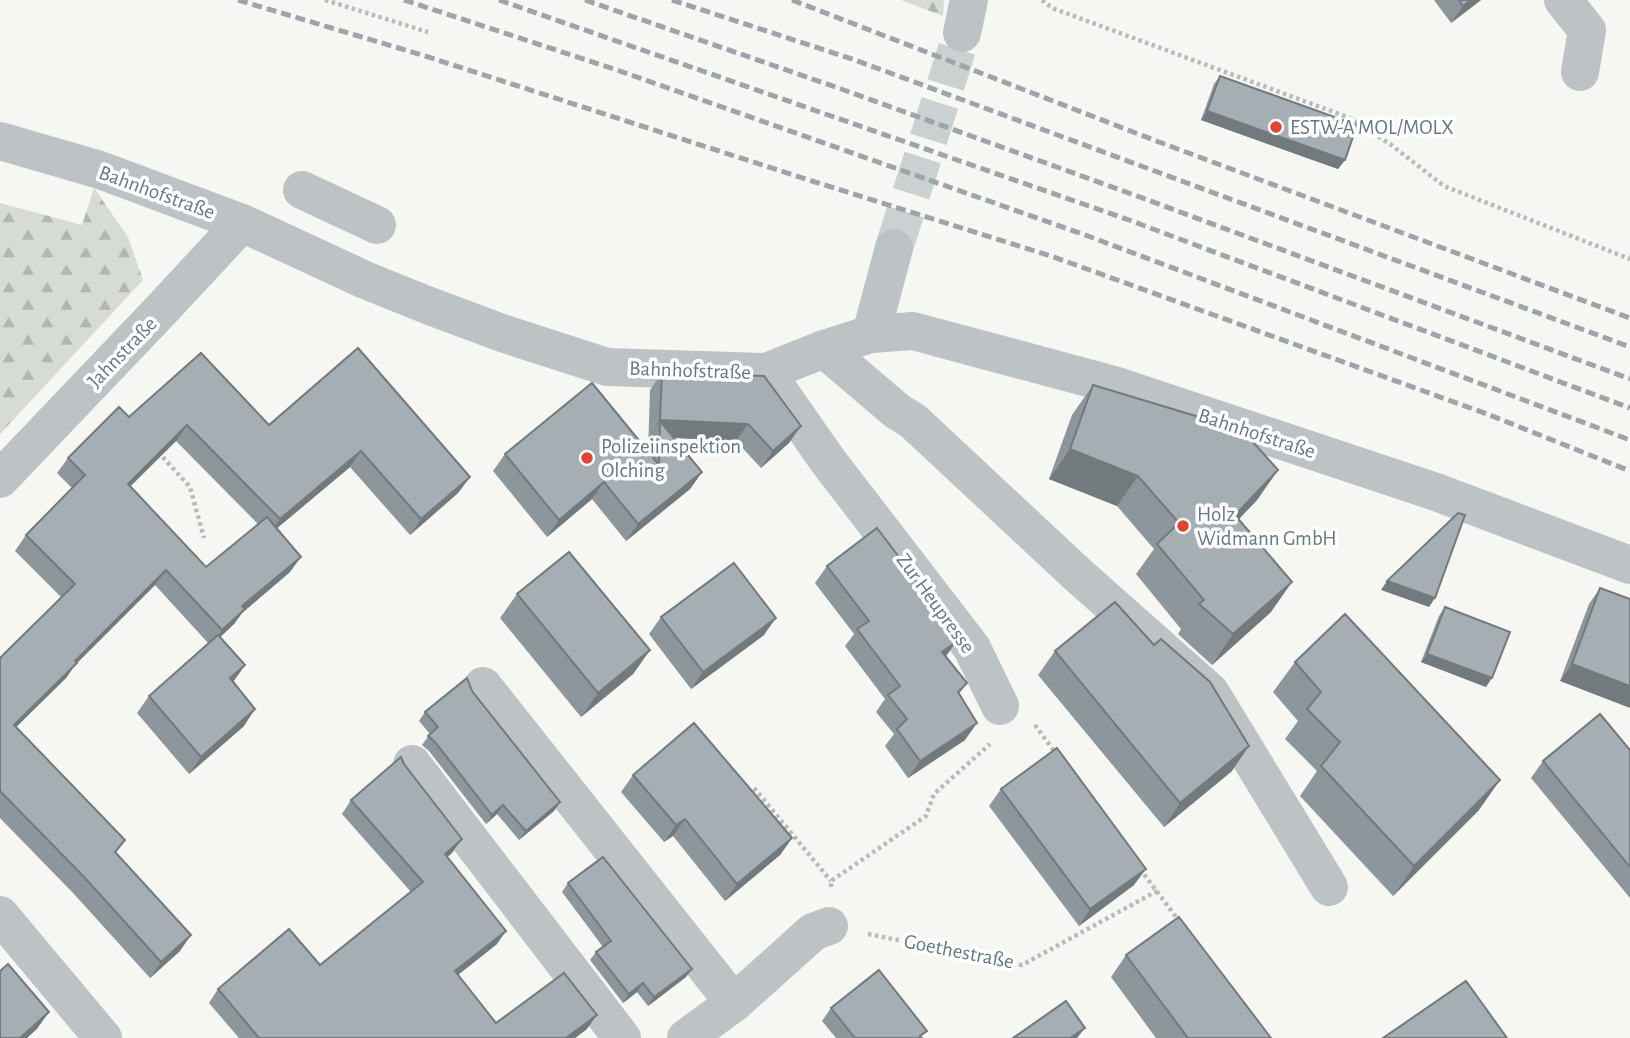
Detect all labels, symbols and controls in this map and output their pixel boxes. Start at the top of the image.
place label: ESTW-A MOL/MOLX [1290,117,1454,138]
marker: ESTW-A MOL/MOLX [1268,119,1284,135]
street label: Bahnhofstraße [96,162,218,223]
street label: Jahnstraße [84,313,161,392]
street label: Bahnhofstraße [629,358,751,383]
street label: Bahnhofstraße [1196,405,1318,462]
place label: Polizeiinspektion Olching [601,436,741,481]
marker: Polizeiinspektion Olching [579,450,595,466]
place label: Holz Widmann GmbH [1197,504,1337,549]
marker: Holz Widmann GmbH [1175,518,1191,534]
street label: Zur Heupresse [892,549,979,657]
street label: Goethestraße [902,931,1016,972]

